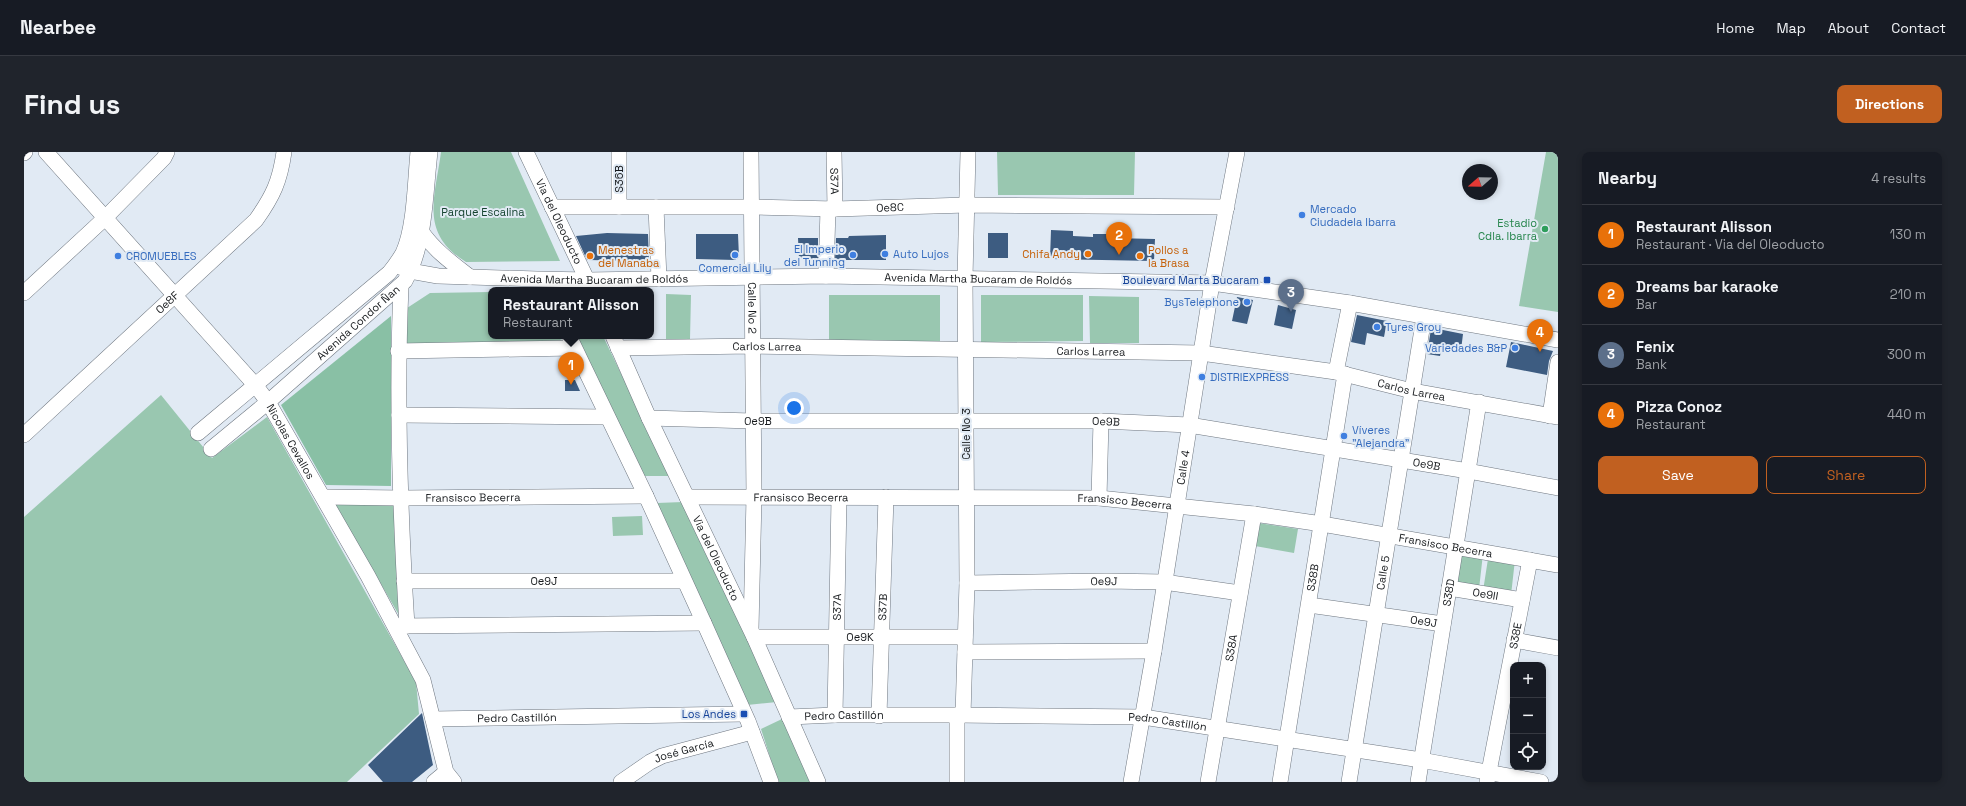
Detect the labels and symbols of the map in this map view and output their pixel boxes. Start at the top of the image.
north arrow [1462,164,1498,200]
street label: S36B [612,165,626,193]
street label: S37A [827,168,842,194]
street label: Via del Oleoducto [533,176,586,267]
street label: Oe8C [876,200,904,215]
place label: Mercado Ciudadela Ibarra [1310,202,1396,229]
park label: Parque Escalina [441,205,525,219]
marker: Mercado Ciudadela Ibarra [1297,210,1307,220]
place label: Estadio Cdla. Ibarra [1478,216,1538,243]
pin: 2 [1106,222,1132,255]
marker: Estadio Cdla. Ibarra [1540,224,1550,234]
place label: El Imperio del Tunning [784,242,845,269]
place label: Menestras del Manaba [598,243,660,270]
place label: Pollos a la Brasa [1148,243,1190,270]
place label: Auto Lujos [893,247,949,261]
place label: Chifa Andy [1022,247,1080,261]
place label: CROMUEBLES [126,249,197,263]
marker: Auto Lujos [880,249,890,259]
marker: Chifa Andy [1083,249,1093,259]
marker: Comercial Lily [730,250,740,260]
marker: El Imperio del Tunning [848,250,858,260]
marker: CROMUEBLES [113,251,123,261]
marker: Menestras del Manaba [585,251,595,261]
marker: Pollos a la Brasa [1135,251,1145,261]
place label: Comercial Lily [698,261,772,275]
street label: Avenida Martha Bucaram de Roldós [884,270,1072,287]
street label: Avenida Martha Bucaram de Roldós [500,271,688,287]
place label: Boulevard Marta Bucaram [1122,273,1259,287]
marker: Boulevard Marta Bucaram [1262,275,1272,285]
pin: 3 [1278,279,1304,312]
street label: Avenida Condor Ñan [313,282,403,363]
street label: Calle No 2 [745,282,760,334]
street label: Oe8F [152,288,182,317]
place label: BysTelephone [1164,295,1239,309]
marker: BysTelephone [1242,297,1252,307]
pin: 4 [1527,319,1553,352]
place label: Tyres Groy [1385,320,1441,334]
marker: Tyres Groy [1372,322,1382,332]
street label: Carlos Larrea [732,339,802,354]
place label: Variedades B&P [1425,341,1507,355]
marker: Variedades B&P [1510,343,1520,353]
street label: Carlos Larrea [1056,344,1126,359]
pin: 1 [558,352,584,385]
place label: DISTRIEXPRESS [1210,370,1289,384]
marker: DISTRIEXPRESS [1197,372,1207,382]
street label: Carlos Larrea [1376,376,1447,404]
your location [784,398,804,418]
street label: Nicolas Cevallos [264,401,318,482]
street label: Calle No 3 [959,408,973,460]
street label: Oe9B [744,414,772,428]
street label: Oe9B [1092,414,1120,429]
place label: Víveres "Alejandra" [1352,423,1410,450]
marker: Víveres "Alejandra" [1339,431,1349,441]
street label: Calle 4 [1173,449,1193,486]
street label: Oe9B [1412,455,1442,473]
street label: Fransisco Becerra [425,490,521,505]
street label: Fransisco Becerra [754,490,849,504]
street label: Fransisco Becerra [1078,491,1173,513]
street label: Via del Oleoducto [690,513,743,603]
street label: Fransisco Becerra [1398,530,1494,561]
street label: Calle 5 [1373,554,1392,591]
street label: S38B [1303,563,1322,592]
street label: Oe9J [530,574,558,588]
street label: Oe9J [1090,574,1118,588]
street label: S38D [1439,578,1458,607]
street label: Oe9II [1472,585,1499,603]
street label: S37B [875,593,890,621]
street label: S37A [830,594,844,620]
street label: Oe9J [1409,612,1439,630]
street label: S38E [1506,621,1525,650]
street label: Oe9K [846,630,874,644]
street label: S38A [1222,633,1240,663]
place label: Los Andes [682,707,736,721]
street label: Pedro Castillón [804,708,884,723]
marker: Los Andes [739,709,749,719]
street label: Pedro Castillón [477,710,557,725]
street label: Pedro Castillón [1128,710,1208,734]
street label: José García [651,735,716,766]

